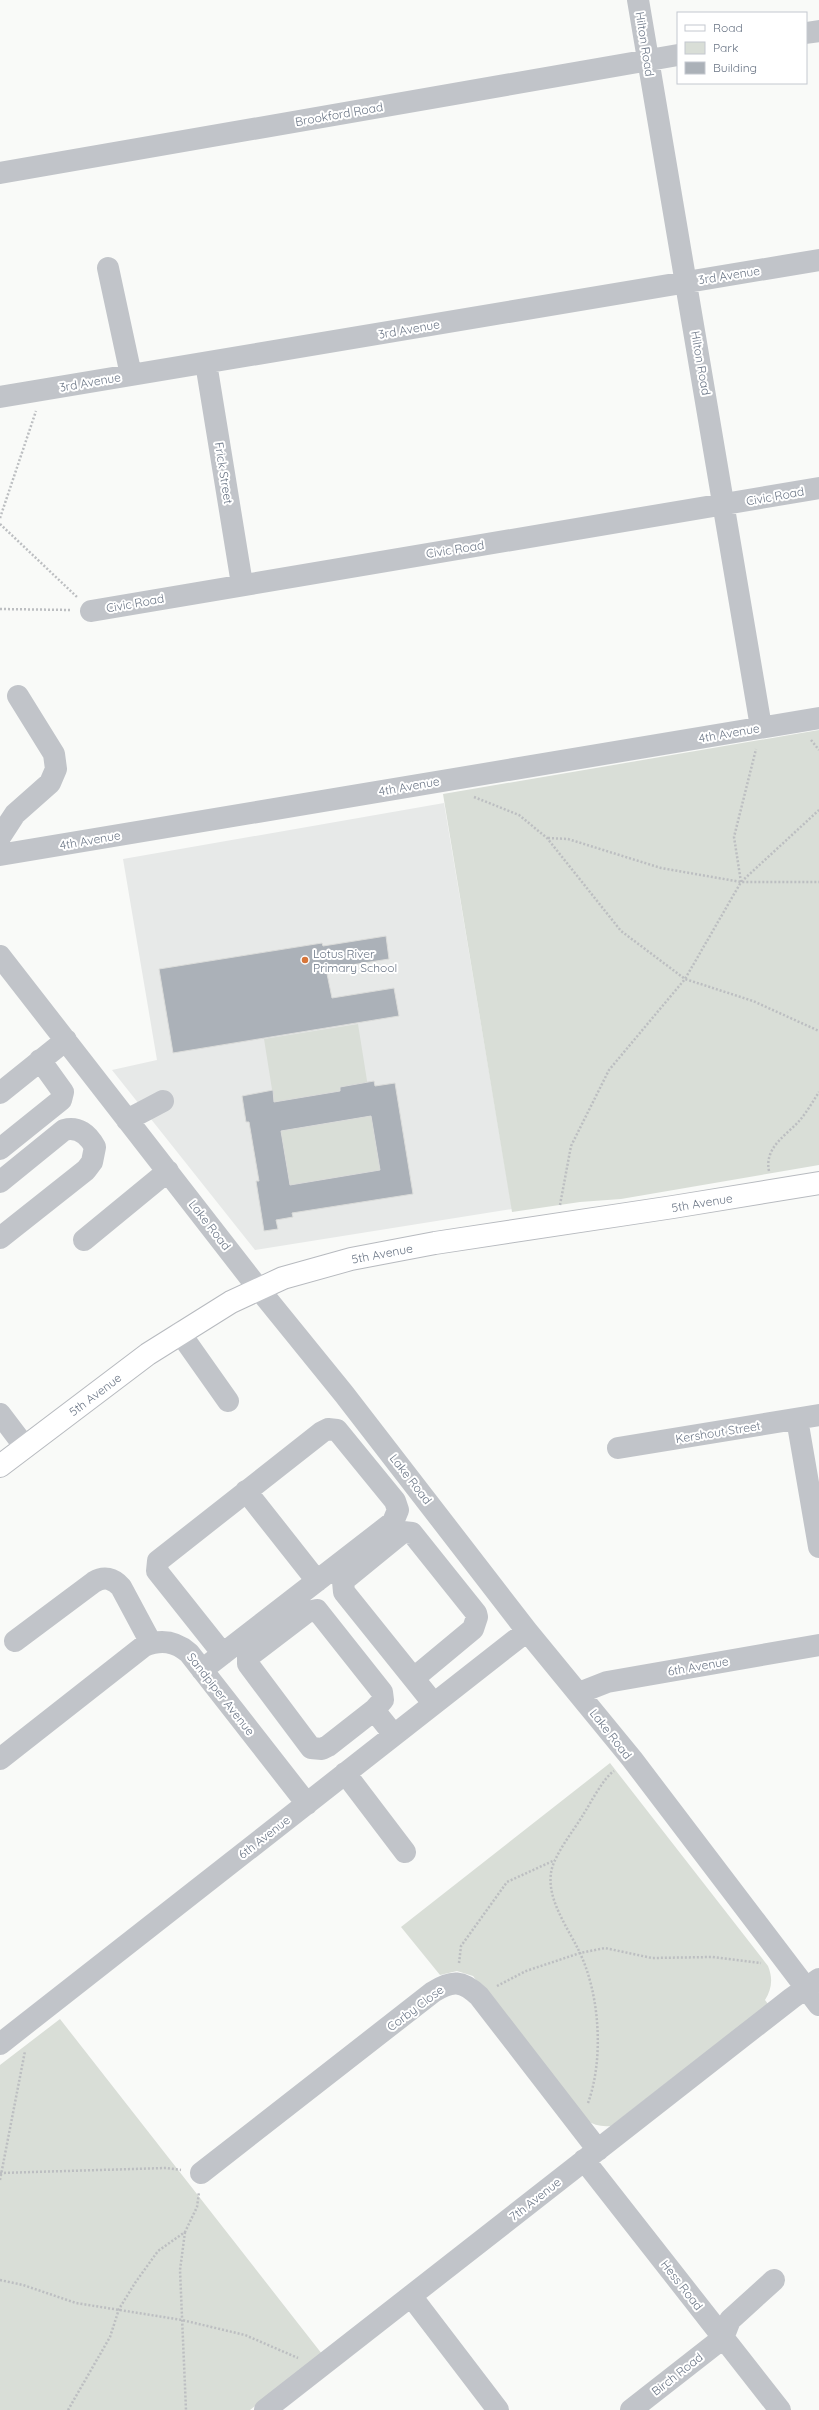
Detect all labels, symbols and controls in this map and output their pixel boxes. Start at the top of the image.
street label: Hilton Road [632,11,658,77]
legend [677,12,807,84]
text: Road [713,20,743,35]
text: Park [713,40,738,55]
text: Building [713,60,757,75]
street label: Brookford Road [294,99,384,129]
street label: 3rd Avenue [697,263,761,287]
street label: 3rd Avenue [377,316,441,342]
street label: Hilton Road [688,330,714,396]
street label: 3rd Avenue [58,369,122,395]
street label: Frick Street [212,441,236,505]
street label: Civic Road [745,484,805,508]
street label: Civic Road [425,537,485,561]
street label: Civic Road [105,591,165,615]
street label: 4th Avenue [697,720,761,746]
street label: 4th Avenue [377,773,441,799]
street label: 4th Avenue [58,827,122,853]
place label: Lotus River Primary School [313,946,397,975]
marker: Lotus River Primary School [300,955,310,965]
street label: 5th Avenue [670,1190,734,1215]
street label: Lake Road [186,1197,234,1253]
street label: 5th Avenue [350,1240,414,1266]
street label: 5th Avenue [66,1369,124,1419]
street label: Kershout Street [674,1418,762,1446]
street label: Lake Road [387,1451,435,1507]
street label: Sandpiper Avenue [184,1650,258,1739]
street label: 6th Avenue [666,1653,730,1679]
street label: Lake Road [587,1706,635,1762]
street label: 6th Avenue [235,1812,293,1862]
street label: Corby Close [384,1982,447,2034]
street label: 7th Avenue [506,2174,564,2224]
street label: Hess Road [658,2257,706,2313]
street label: Birch Road [648,2349,706,2399]

